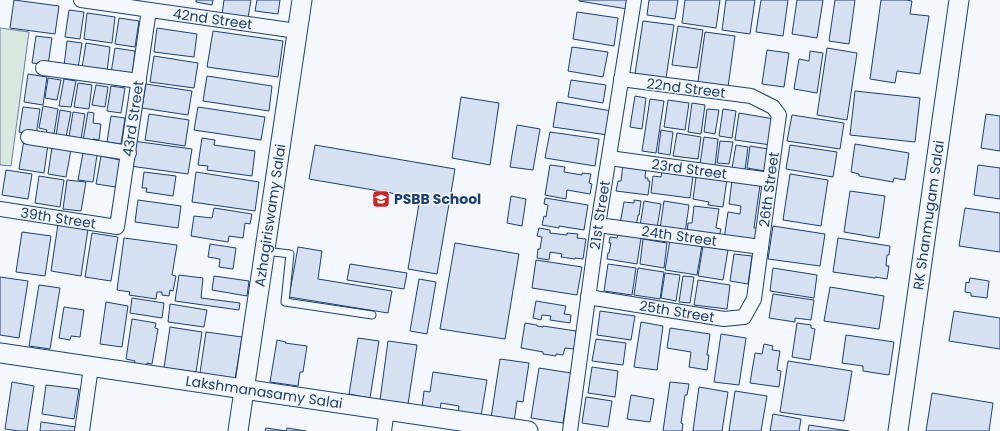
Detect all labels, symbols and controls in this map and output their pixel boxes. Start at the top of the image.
street label: 42nd Street [172,3,254,34]
street label: 22nd Street [645,73,727,103]
street label: 43rd Street [118,79,148,158]
street label: RK Shanmugam Salai [908,139,949,291]
street label: Azhagiriswamy Salai [250,143,291,288]
street label: 26th Street [754,151,784,228]
street label: 23rd Street [650,154,728,184]
street label: 21st Street [585,179,615,251]
school or university icon: PSBB School [371,189,391,209]
place label: PSBB School [394,189,481,209]
street label: 39th Street [19,202,97,234]
street label: 24th Street [640,221,718,251]
street label: 25th Street [638,295,716,327]
street label: Lakshmanasamy Salai [184,371,344,413]

